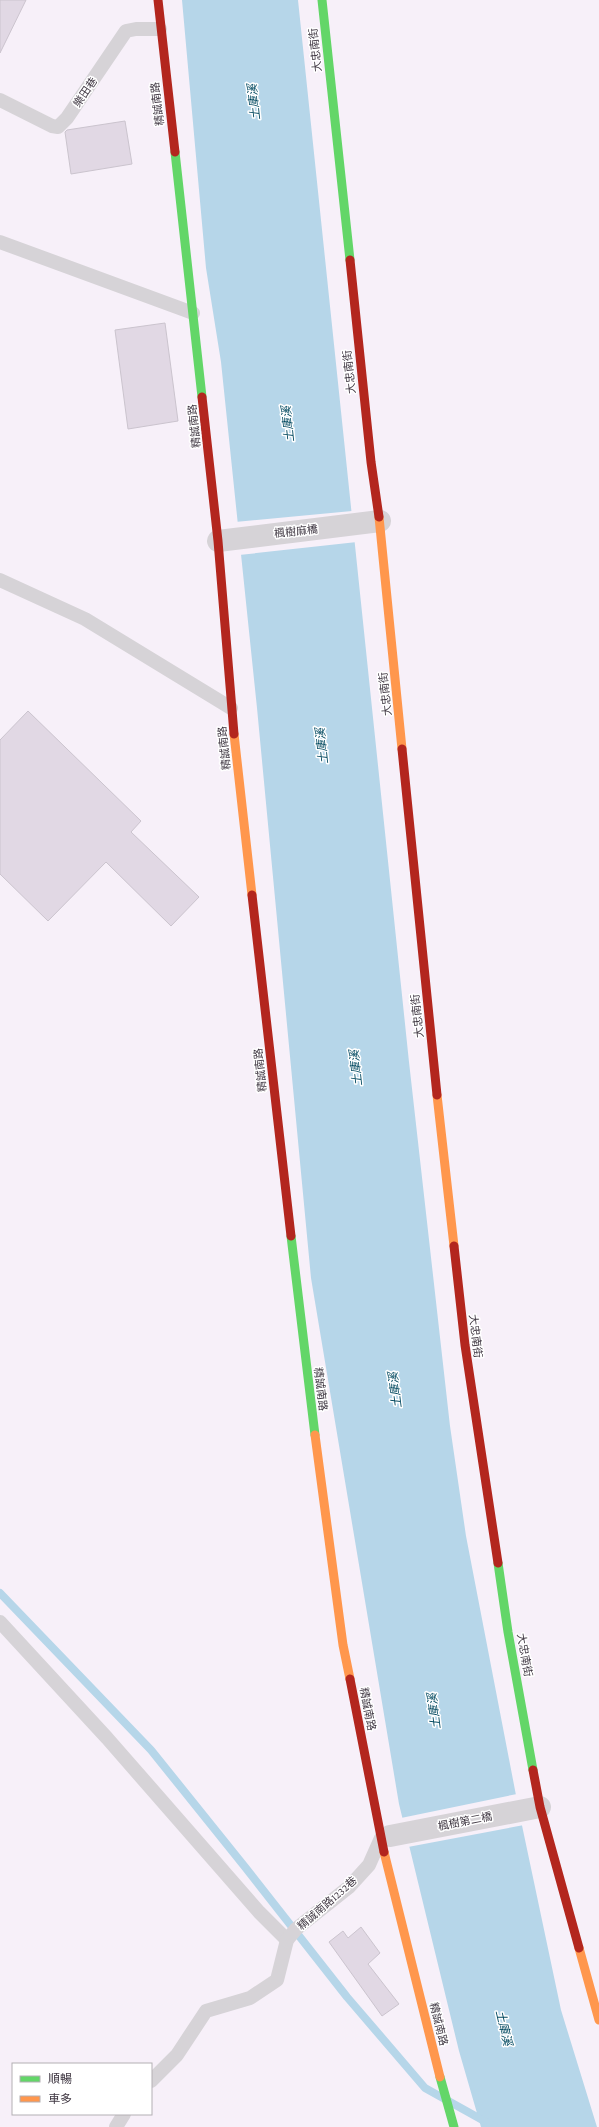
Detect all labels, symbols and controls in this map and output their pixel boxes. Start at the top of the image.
street label: 大忠南街 [307,27,323,73]
street label: 樂田巷 [71,75,99,109]
street label: 精誠南路 [148,81,166,127]
water label: 土庫溪 [245,81,263,121]
street label: 大忠南街 [341,349,357,395]
street label: 精誠南路 [186,403,202,449]
water label: 土庫溪 [279,403,297,443]
street label: 楓樹麻橋 [273,523,319,539]
street label: 大忠南街 [377,671,393,717]
street label: 精誠南路 [216,725,232,771]
water label: 土庫溪 [313,725,331,765]
street label: 大忠南街 [409,993,425,1039]
street label: 精誠南路 [252,1047,268,1093]
water label: 土庫溪 [347,1047,365,1087]
street label: 大忠南街 [467,1313,485,1359]
street label: 精誠南路 [312,1366,330,1412]
water label: 土庫溪 [386,1369,404,1409]
street label: 大忠南街 [515,1632,535,1678]
street label: 精誠南路 [358,1686,378,1732]
water label: 土庫溪 [425,1690,443,1730]
street label: 楓樹第二橋 [437,1810,493,1832]
street label: 精誠南路1232巷 [295,1874,359,1932]
street label: 精誠南路 [428,2001,450,2047]
water label: 土庫溪 [493,2009,515,2049]
legend [12,2063,152,2115]
text: 順暢 [48,2072,72,2086]
text: 車多 [48,2092,72,2106]

